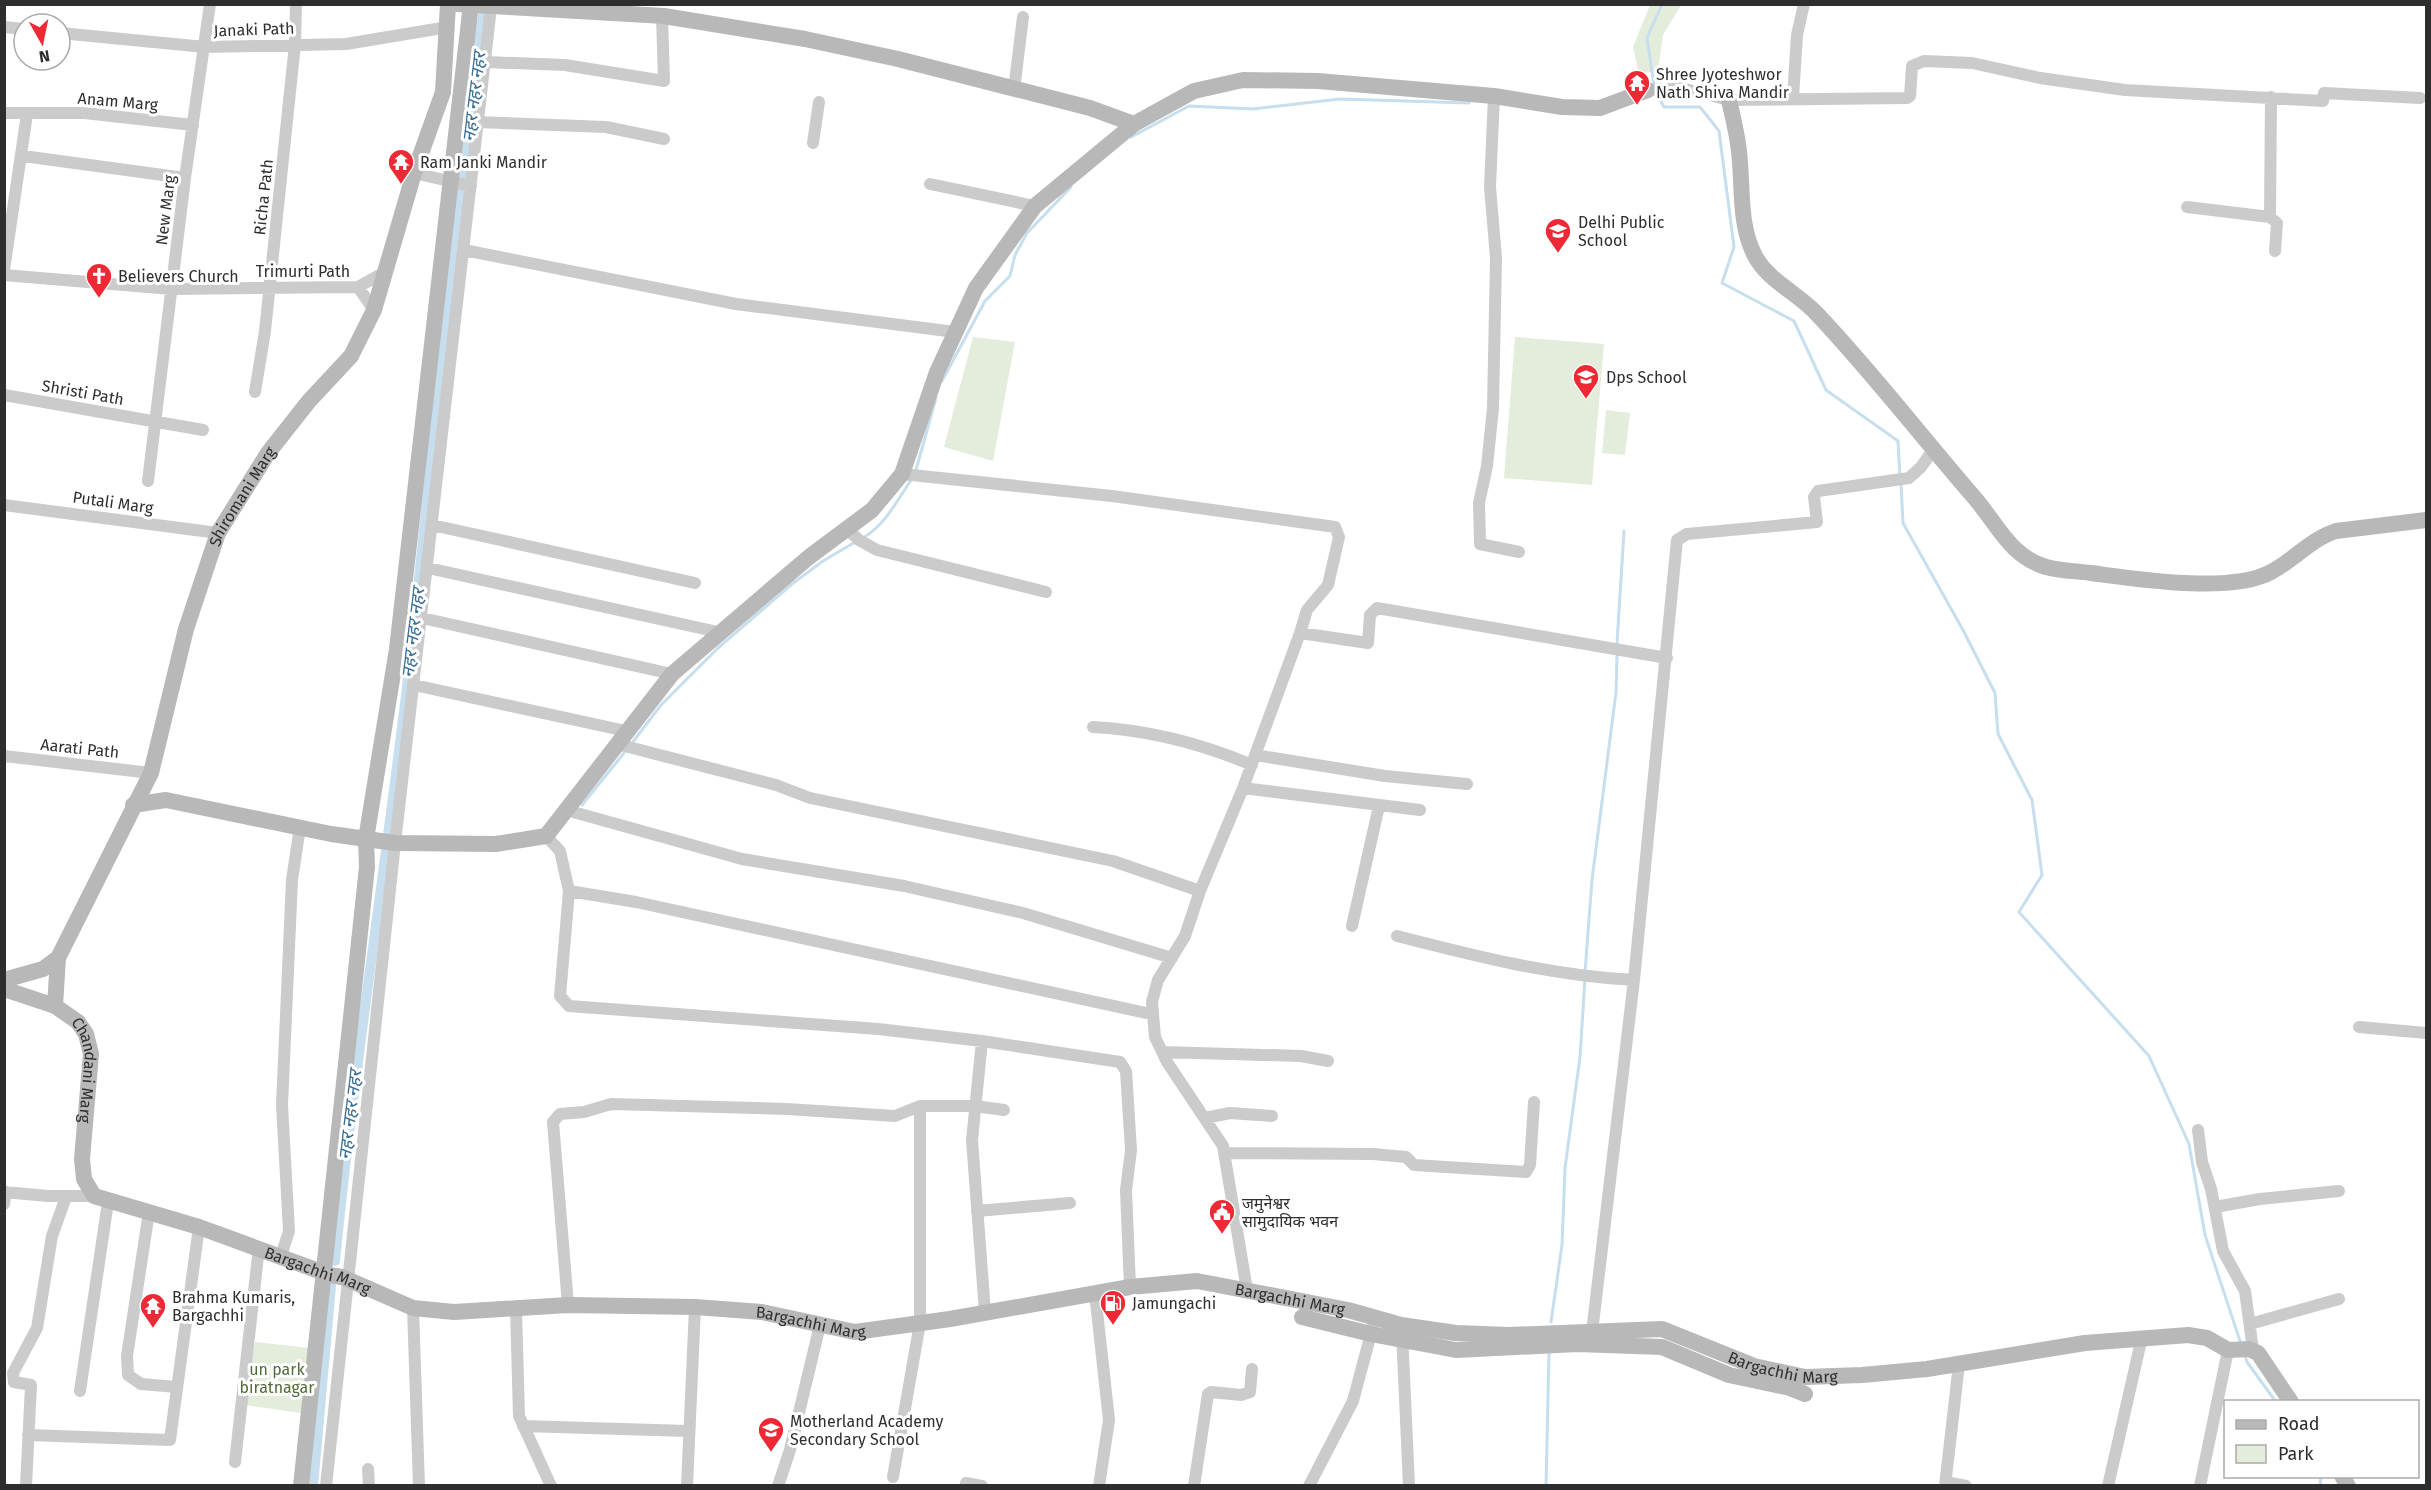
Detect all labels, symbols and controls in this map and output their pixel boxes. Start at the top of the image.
north arrow [12,12,72,72]
street label: Janaki Path [213,19,295,40]
text: N [38,46,51,67]
water label: नहर नहर नहर [458,47,491,143]
place label: Shree Jyoteshwor Nath Shiva Mandir [1656,65,1790,102]
temple icon: Shree Jyoteshwor Nath Shiva Mandir [1622,68,1652,106]
street label: Anam Marg [77,89,160,115]
temple icon: Ram Janki Mandir [386,147,416,185]
place label: Ram Janki Mandir [420,153,548,172]
street label: Richa Path [250,158,277,236]
street label: New Marg [152,173,179,246]
place label: Delhi Public School [1578,213,1665,250]
school or university icon: Delhi Public School [1543,216,1573,254]
church icon: Believers Church [84,261,114,299]
street label: Trimurti Path [256,262,350,281]
place label: Believers Church [118,267,239,286]
school or university icon: Dps School [1571,362,1601,400]
place label: Dps School [1606,368,1687,387]
street label: Shristi Path [40,376,125,409]
street label: Shiromani Marg [205,442,280,549]
street label: Putali Marg [71,487,155,518]
water label: नहर नहर नहर [397,583,430,679]
street label: Aarati Path [40,735,120,762]
street label: Chandani Marg [68,1014,100,1124]
water label: नहर नहर नहर [334,1065,367,1161]
place label: जमुनेश्वर सामुदायिक भवन [1242,1194,1339,1232]
public building icon: जमुनेश्वर सामुदायिक भवन [1207,1197,1237,1235]
street label: Bargachhi Marg [262,1243,374,1299]
street label: Bargachhi Marg [1233,1279,1347,1319]
place label: Brahma Kumaris, Bargachhi [172,1288,295,1325]
fuel station icon: Jamungachi [1098,1288,1128,1326]
temple icon: Brahma Kumaris, Bargachhi [138,1291,168,1329]
place label: Jamungachi [1132,1294,1216,1313]
street label: Bargachhi Marg [755,1303,867,1342]
street label: Bargachhi Marg [1725,1348,1839,1387]
park label: un park biratnagar [240,1360,315,1397]
legend [2224,1400,2419,1478]
place label: Motherland Academy Secondary School [790,1412,944,1449]
text: Road [2278,1413,2320,1435]
school or university icon: Motherland Academy Secondary School [756,1415,786,1453]
text: Park [2278,1443,2314,1465]

